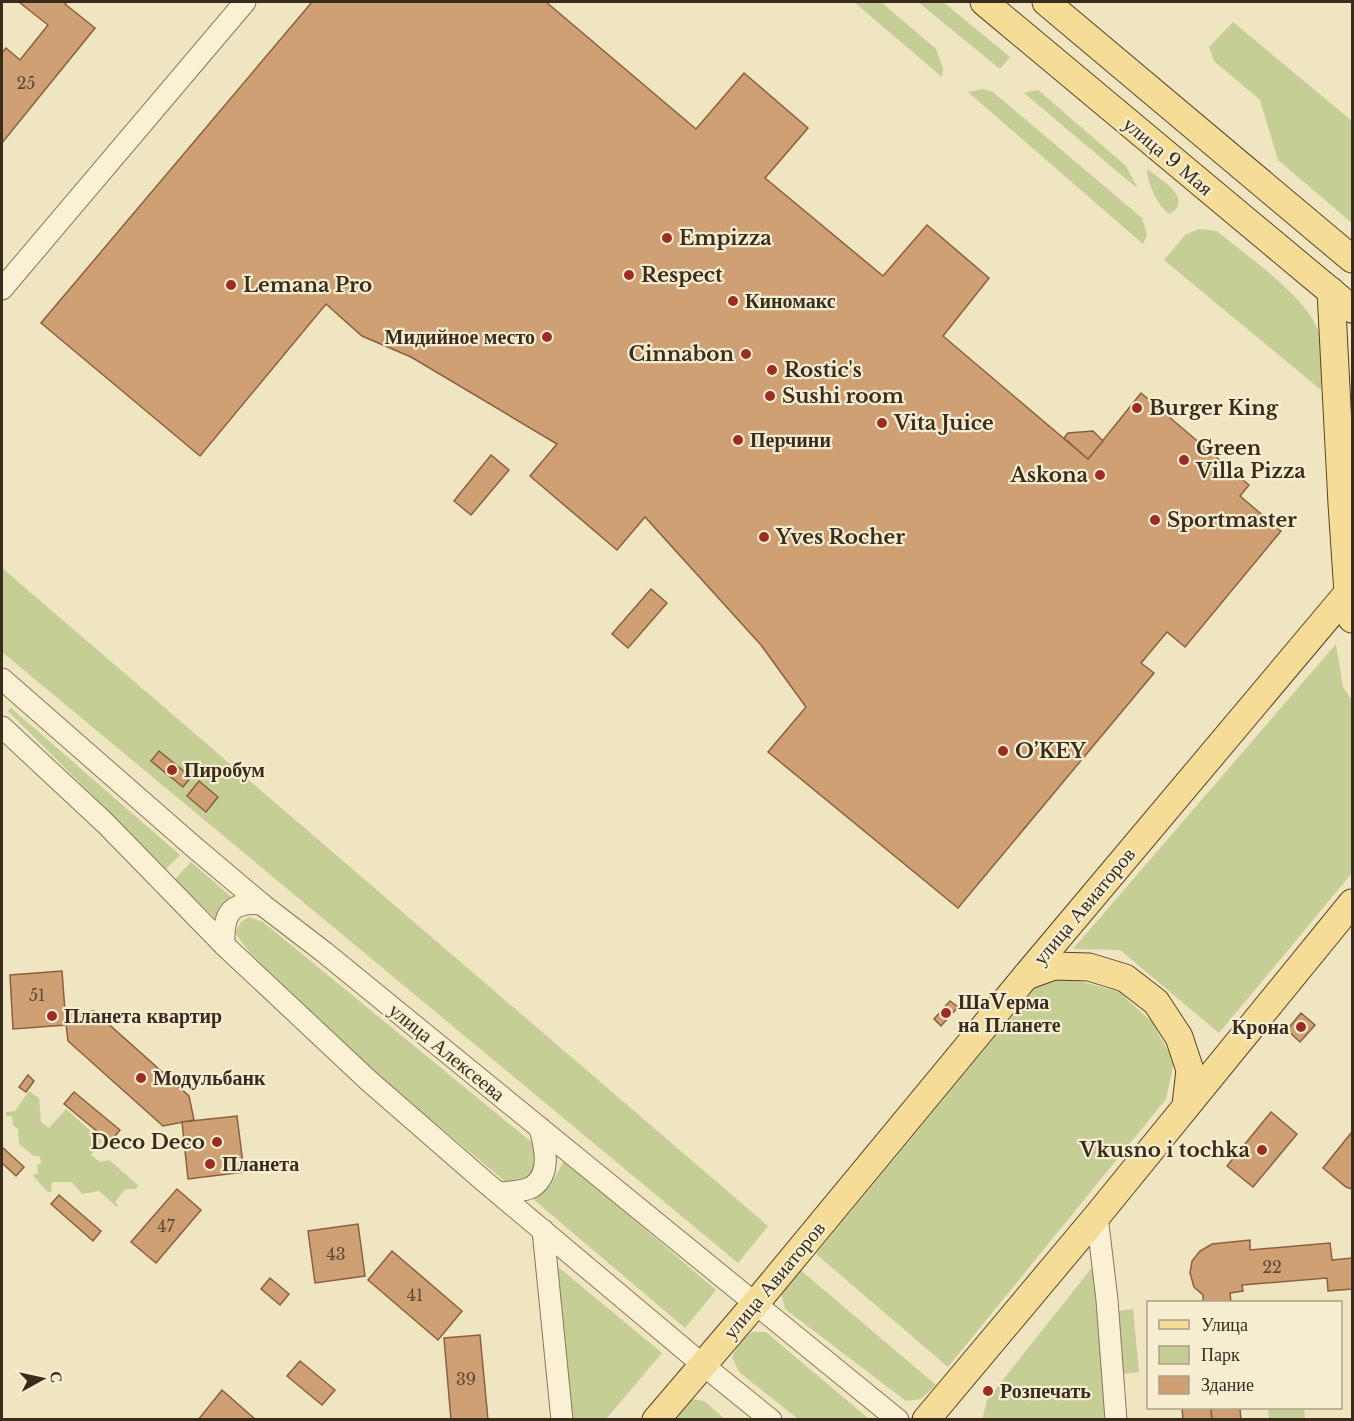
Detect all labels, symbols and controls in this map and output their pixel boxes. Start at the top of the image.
house number: 25 [17,73,35,93]
street label: улица 9 Мая [1118,112,1218,200]
place label: Empizza [679,226,772,250]
marker: Empizza [660,231,674,245]
place label: Respect [641,263,723,287]
marker: Respect [622,268,636,282]
place label: Lemana Pro [243,273,372,297]
marker: Lemana Pro [224,278,238,292]
place label: Киномакс [745,289,836,313]
marker: Киномакс [726,294,740,308]
place label: Мидийное место [385,325,535,349]
marker: Мидийное место [540,330,554,344]
place label: Cinnabon [629,342,734,366]
marker: Cinnabon [739,347,753,361]
place label: Rostic's [784,358,862,382]
marker: Rostic's [765,363,779,377]
place label: Sushi room [782,384,904,408]
marker: Sushi room [763,389,777,403]
place label: Burger King [1149,396,1279,420]
marker: Burger King [1130,401,1144,415]
place label: Vita Juice [893,411,994,435]
marker: Vita Juice [875,416,889,430]
place label: Перчини [750,428,831,452]
marker: Перчини [731,433,745,447]
place label: Green Villa Pizza [1195,436,1306,483]
marker: Green Villa Pizza [1177,453,1191,467]
place label: Askona [1010,463,1089,487]
marker: Askona [1093,468,1107,482]
place label: Sportmaster [1167,508,1297,532]
marker: Sportmaster [1148,513,1162,527]
place label: Yves Rocher [775,525,905,549]
marker: Yves Rocher [757,530,771,544]
place label: O’KEY [1015,739,1086,763]
marker: O’KEY [996,744,1010,758]
place label: Пиробум [184,758,265,782]
marker: Пиробум [165,763,179,777]
street label: улица Авиаторов [1028,842,1140,970]
house number: 51 [29,985,45,1005]
place label: ШаVерма на Планете [958,990,1061,1037]
street label: улица Алексеева [384,998,510,1106]
place label: Планета квартир [64,1004,222,1028]
marker: ШаVерма на Планете [939,1006,953,1020]
marker: Планета квартир [45,1009,59,1023]
place label: Крона [1232,1015,1289,1039]
marker: Крона [1294,1020,1308,1034]
place label: Модульбанк [153,1066,266,1090]
marker: Модульбанк [134,1071,148,1085]
place label: Deco Deco [91,1130,205,1154]
marker: Deco Deco [210,1135,224,1149]
place label: Vkusno i tochka [1079,1138,1251,1162]
marker: Vkusno i tochka [1255,1143,1269,1157]
place label: Планета [222,1152,299,1176]
marker: Планета [203,1157,217,1171]
house number: 47 [157,1216,176,1236]
street label: улица Авиаторов [718,1216,830,1344]
house number: 43 [326,1244,346,1264]
house number: 22 [1262,1257,1282,1277]
house number: 41 [407,1285,423,1305]
legend [1147,1301,1342,1409]
text: Улица [1201,1314,1248,1336]
text: Парк [1201,1344,1240,1366]
north arrow [12,1349,72,1409]
house number: 39 [456,1369,476,1389]
text: С [46,1370,68,1384]
text: Здание [1201,1374,1254,1396]
place label: Розпечать [1000,1379,1091,1403]
marker: Розпечать [981,1384,995,1398]

